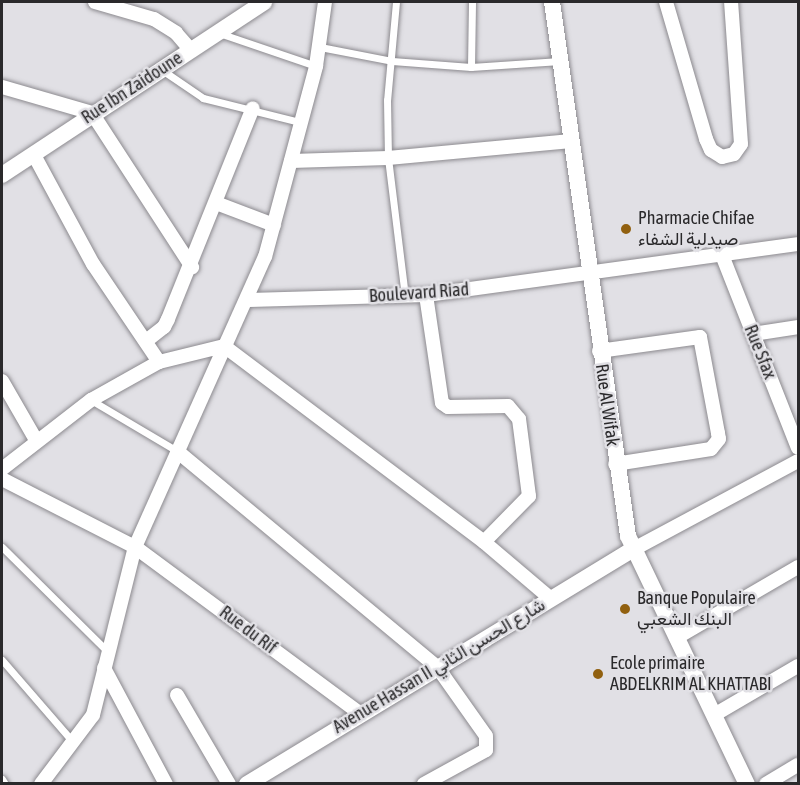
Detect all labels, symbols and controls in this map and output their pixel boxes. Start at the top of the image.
street label: Rue Ibn Zaidoune [78,47,186,129]
place label: Pharmacie Chifae صيدلية الشفاء [638,208,754,250]
marker: Pharmacie Chifae صيدلية الشفاء [619,222,633,236]
street label: Boulevard Riad [368,279,470,307]
street label: Rue Sfax [739,322,781,382]
street label: Rue Al Wifak [591,362,623,448]
place label: Banque Populaire البنك الشعبي [637,588,756,630]
street label: Avenue Hassan II شارع الحسن الثاني [329,594,549,738]
street label: Rue du Rif [215,601,281,659]
marker: Banque Populaire البنك الشعبي [618,602,632,616]
place label: Ecole primaire ABDELKRIM AL KHATTABI [610,653,772,696]
marker: Ecole primaire ABDELKRIM AL KHATTABI [591,667,605,681]

